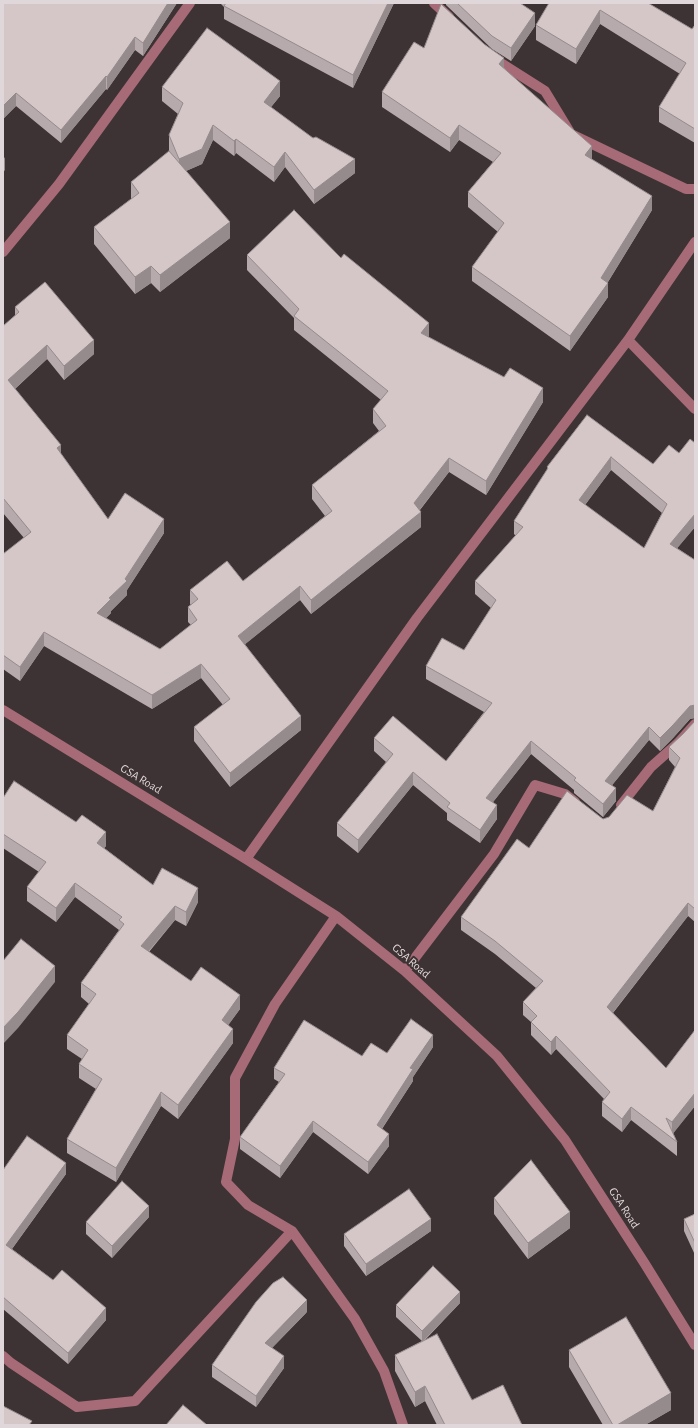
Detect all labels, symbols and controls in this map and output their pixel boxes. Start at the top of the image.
street label: GSA Road [118,761,164,797]
street label: GSA Road [389,941,433,981]
street label: GSA Road [606,1185,642,1231]

